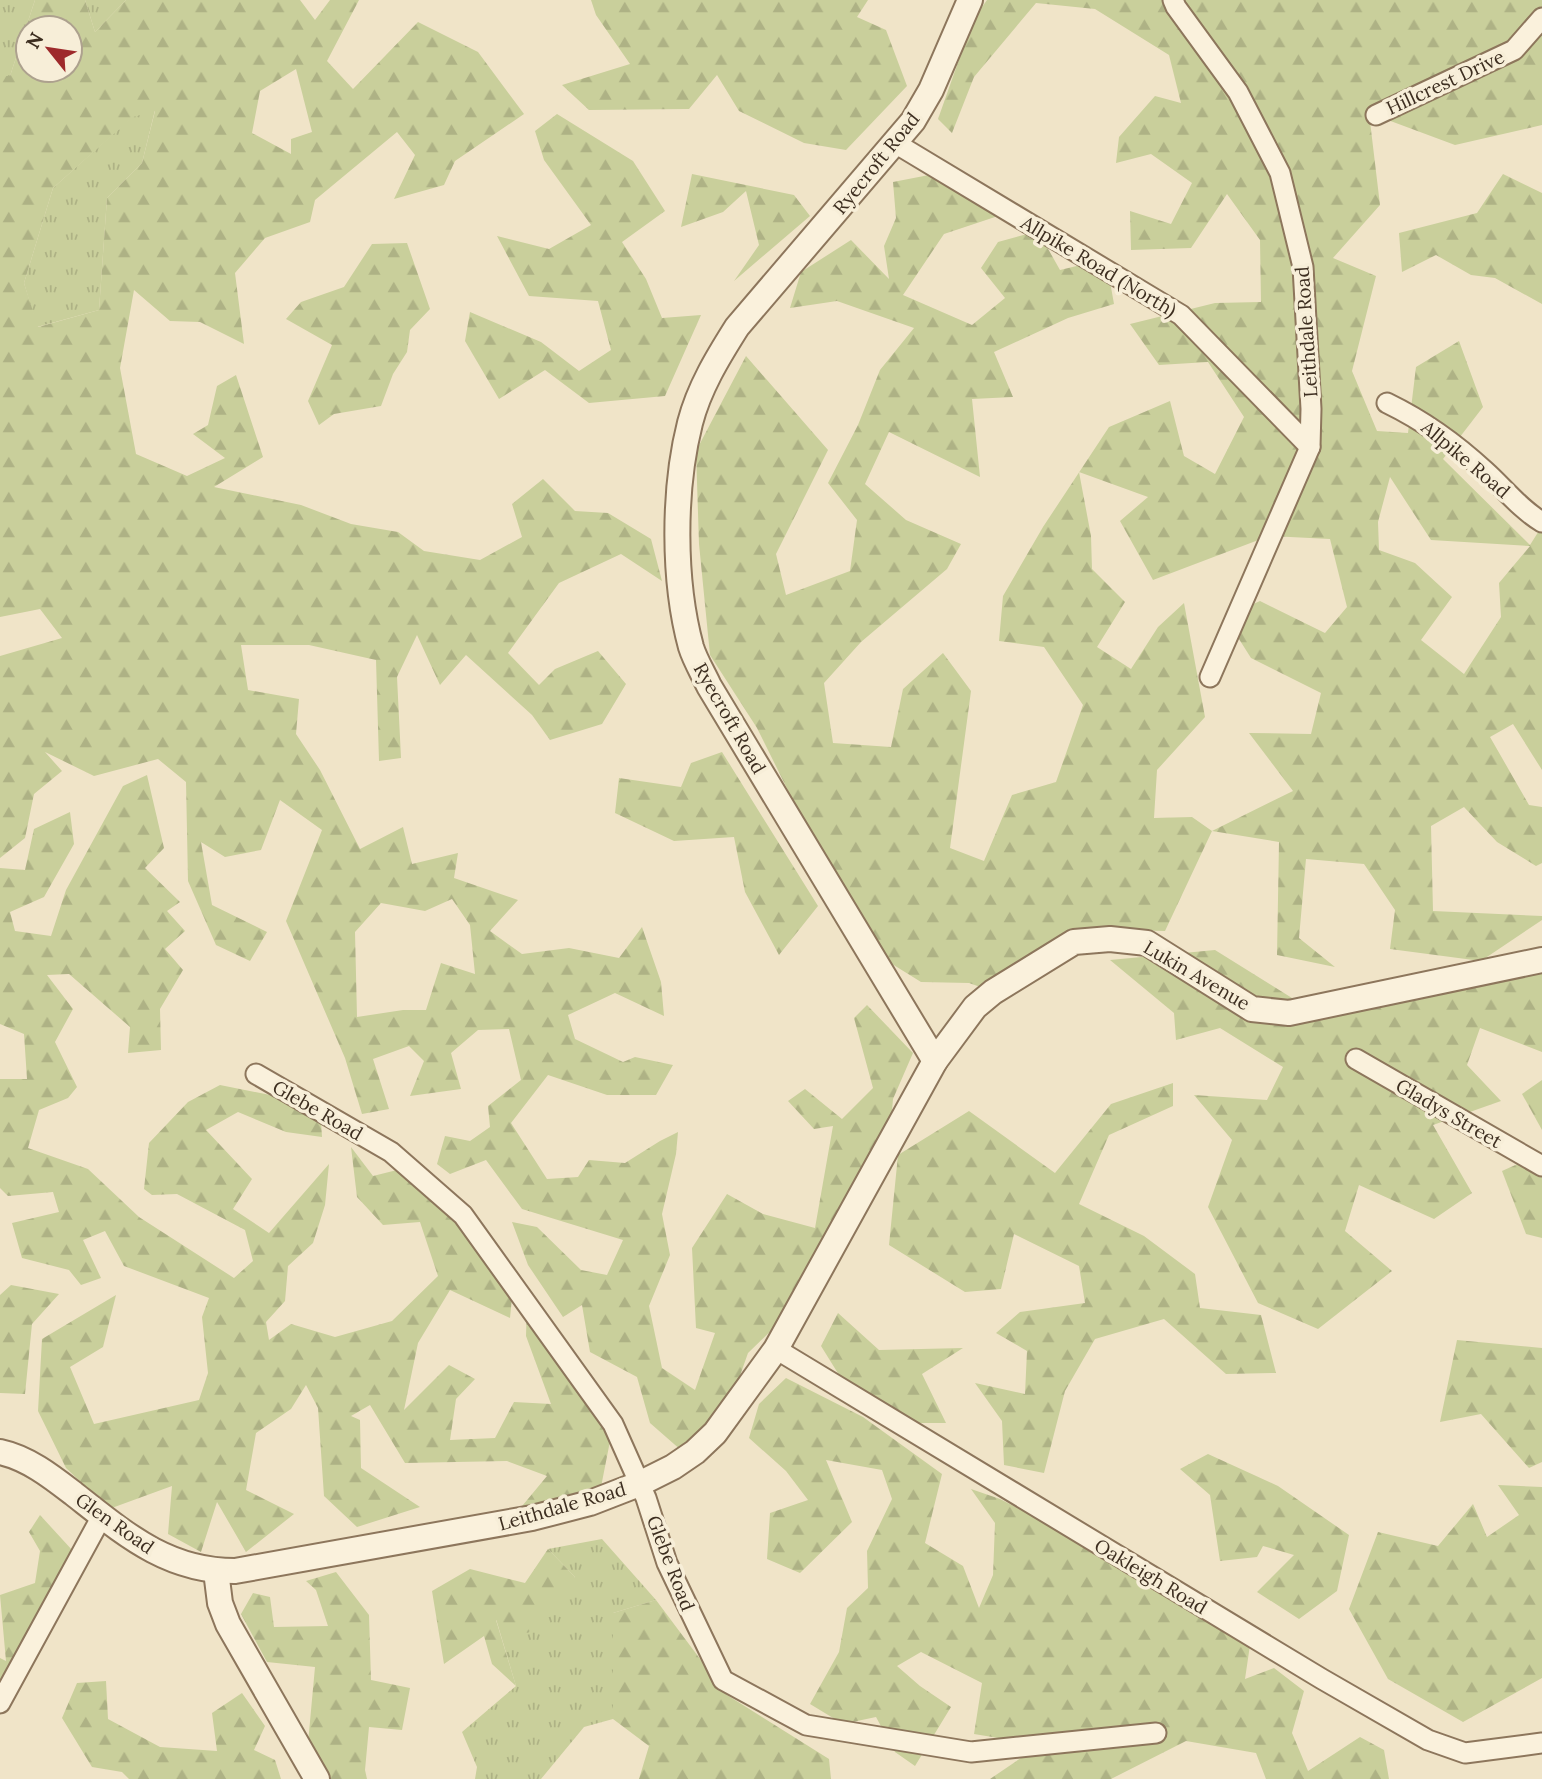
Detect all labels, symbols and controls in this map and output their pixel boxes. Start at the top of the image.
north arrow [14,14,84,84]
text: N [20,28,48,53]
street label: Hillcrest Drive [1382,44,1508,120]
street label: Ryecroft Road [828,107,924,219]
street label: Allpike Road (North) [1016,210,1181,323]
street label: Leithdale Road [1289,266,1323,398]
street label: Allpike Road [1416,414,1515,503]
street label: Ryecroft Road [689,658,771,778]
street label: Lukin Avenue [1140,935,1254,1015]
street label: Gladys Street [1392,1073,1507,1153]
street label: Glebe Road [269,1075,367,1145]
street label: Leithdale Road [496,1476,628,1536]
street label: Glen Road [71,1487,159,1559]
street label: Glebe Road [642,1512,700,1614]
street label: Oakleigh Road [1090,1533,1212,1619]

